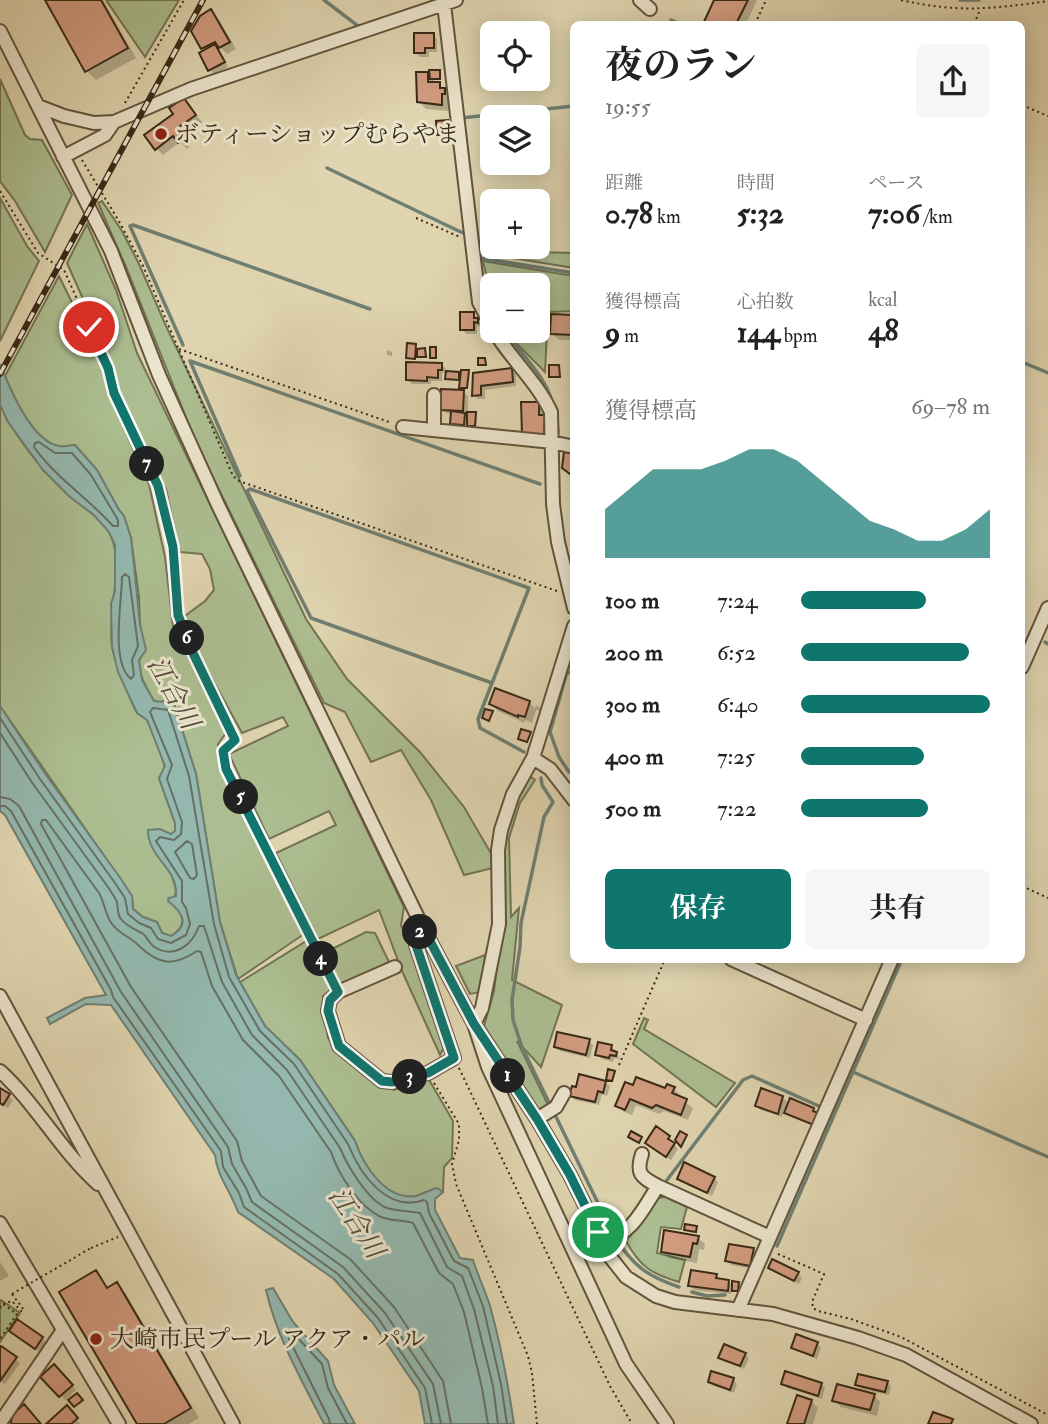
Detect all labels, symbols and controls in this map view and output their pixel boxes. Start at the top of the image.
map controls [480,21,550,343]
button: locate [480,21,550,91]
text: 夜のラン [605,42,757,90]
button: share [916,44,990,118]
text: 19:55 [605,92,651,121]
button: layers [480,105,550,175]
place label: ボティーショップむらやま [175,119,460,150]
marker: ボティーショップむらやま [153,126,169,142]
text: 距離 [605,171,643,195]
text: 時間 [737,171,775,195]
text: ペース [868,171,924,195]
button: + [480,189,550,259]
text: 0.78 [605,195,653,232]
text: 5:32 [737,195,784,232]
text: 7:06 [868,195,920,232]
text: km [653,205,681,229]
text: /km [920,205,953,229]
button: − [480,273,550,343]
text: kcal [868,288,897,312]
text: 獲得標高 [605,290,681,314]
text: 心拍数 [737,290,794,314]
pin [59,297,119,357]
icon: check [70,308,108,346]
text: 48 [868,312,899,349]
text: 9 [605,314,620,351]
text: 144 [737,314,780,351]
text: m [620,324,639,348]
text: bpm [780,324,817,348]
text: 69–78 m [911,392,990,421]
text: 獲得標高 [605,396,697,425]
pin: 7 [130,447,164,482]
text: 7 [142,451,151,475]
text: 100 m [605,586,659,615]
text: 7:24 [717,586,757,615]
pin: 6 [170,620,204,656]
text: 6 [182,625,191,649]
text: 200 m [605,638,663,667]
text: 6:52 [717,638,756,667]
water label: 江合川 [140,651,207,737]
text: 300 m [605,690,660,719]
text: 6:40 [717,690,758,719]
text: 400 m [605,742,664,771]
text: 7:25 [717,742,755,771]
pin: 5 [224,780,258,814]
text: 5 [236,784,245,808]
text: 500 m [605,794,661,823]
text: 7:22 [717,794,757,823]
button: 保存 [605,869,791,949]
button: 共有 [805,869,990,949]
pin: 2 [402,914,438,950]
text: 2 [415,919,424,943]
pin: 4 [304,942,338,976]
text: 4 [315,946,326,970]
pin: 1 [490,1058,526,1094]
pin: 3 [392,1060,428,1094]
text: 1 [504,1063,511,1087]
text: 3 [406,1064,413,1088]
water label: 江合川 [321,1182,392,1267]
pin [568,1202,628,1262]
icon: arrive [579,1213,617,1251]
place label: 大崎市民プール アクア・パル [110,1324,425,1355]
marker: 大崎市民プール アクア・パル [88,1331,104,1347]

